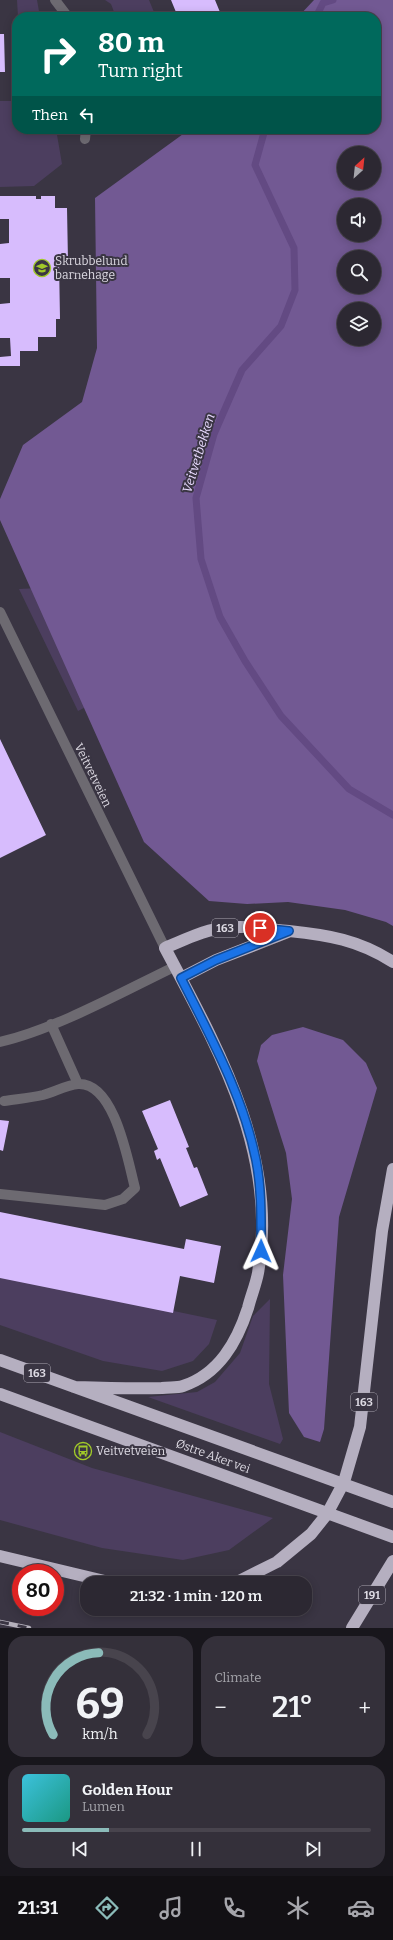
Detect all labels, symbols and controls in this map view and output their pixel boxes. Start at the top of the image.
text: 80 m [98,26,164,59]
icon: right [32,28,84,80]
text: Turn right [98,60,183,82]
icon: left [76,104,98,126]
text: Then [32,106,68,124]
north arrow [337,146,381,190]
map controls [337,146,381,346]
button: sound [337,198,381,242]
button: search [337,250,381,294]
place label: Skrubbelund barnehage [55,254,128,282]
school or university icon: Skrubbelund barnehage [32,258,52,278]
button: layers [337,302,381,346]
water label: Veitvetbekken [179,412,218,495]
street label: Veitvetveien [72,741,115,809]
pin [243,911,277,945]
icon: arrive [249,917,271,939]
road number: 163 [212,919,238,937]
position arrow [240,1230,282,1272]
road number: 163 [24,1364,50,1382]
road number: 163 [351,1393,377,1411]
street label: Østre Aker vei [174,1436,253,1476]
bus stop icon: Veitvetveien [73,1441,93,1461]
place label: Veitvetveien [96,1444,165,1458]
speed limit sign: 80 [12,1564,64,1616]
road number: 191 [359,1586,385,1604]
text: 21:32 · 1 min · 120 m [130,1587,262,1605]
text: Climate [215,1670,261,1685]
text: 69 [76,1678,125,1728]
text: 21° [272,1689,313,1725]
text: − [215,1694,227,1721]
text: + [358,1694,371,1721]
text: km/h [83,1725,118,1742]
text: Golden Hour [82,1781,173,1799]
text: Lumen [82,1799,125,1814]
icon: previous [69,1838,91,1860]
icon: pause [185,1838,207,1860]
icon: next [302,1838,324,1860]
icon: directions [93,1894,121,1922]
icon: music [157,1894,185,1922]
icon: phone [220,1894,248,1922]
icon: climate [284,1894,312,1922]
icon: car [347,1894,375,1922]
text: 21:31 [18,1897,58,1919]

